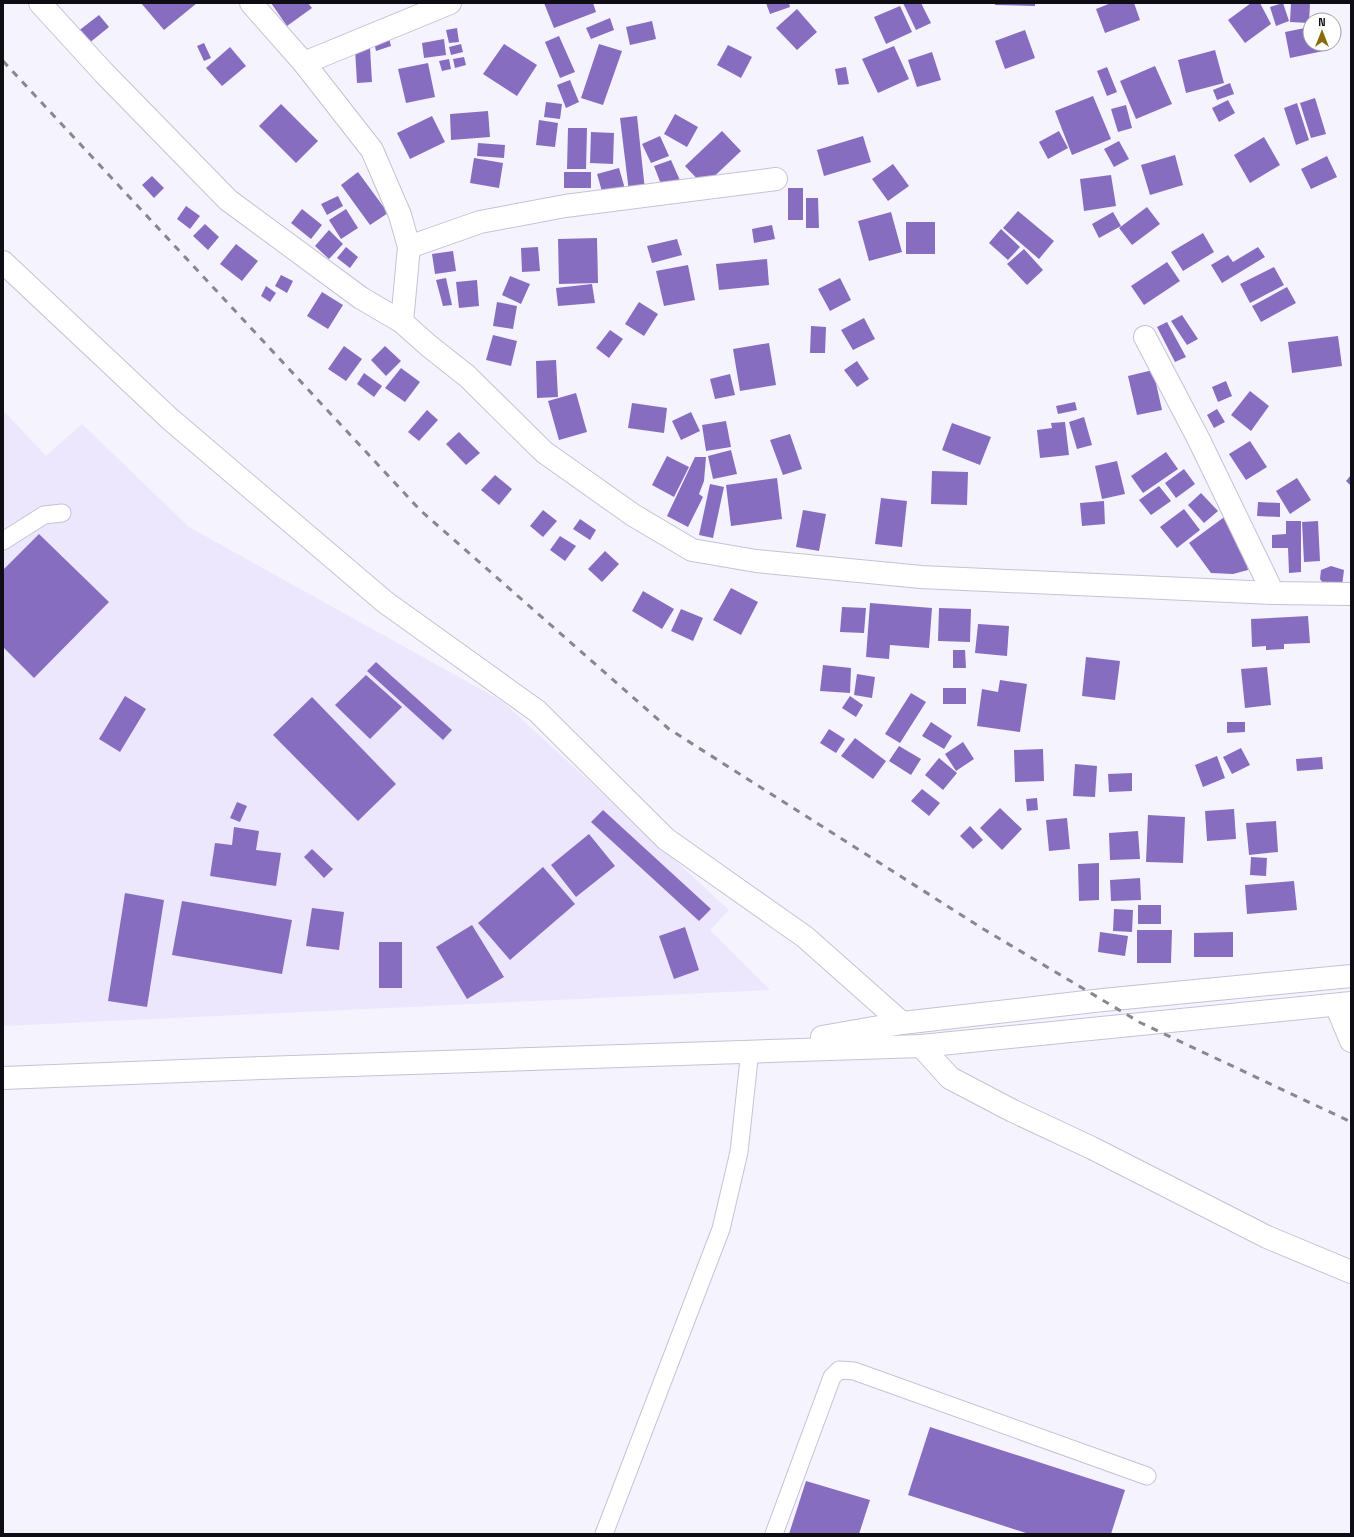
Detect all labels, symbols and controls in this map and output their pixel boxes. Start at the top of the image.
north arrow [1302,12,1342,52]
text: N [1318,15,1326,29]

